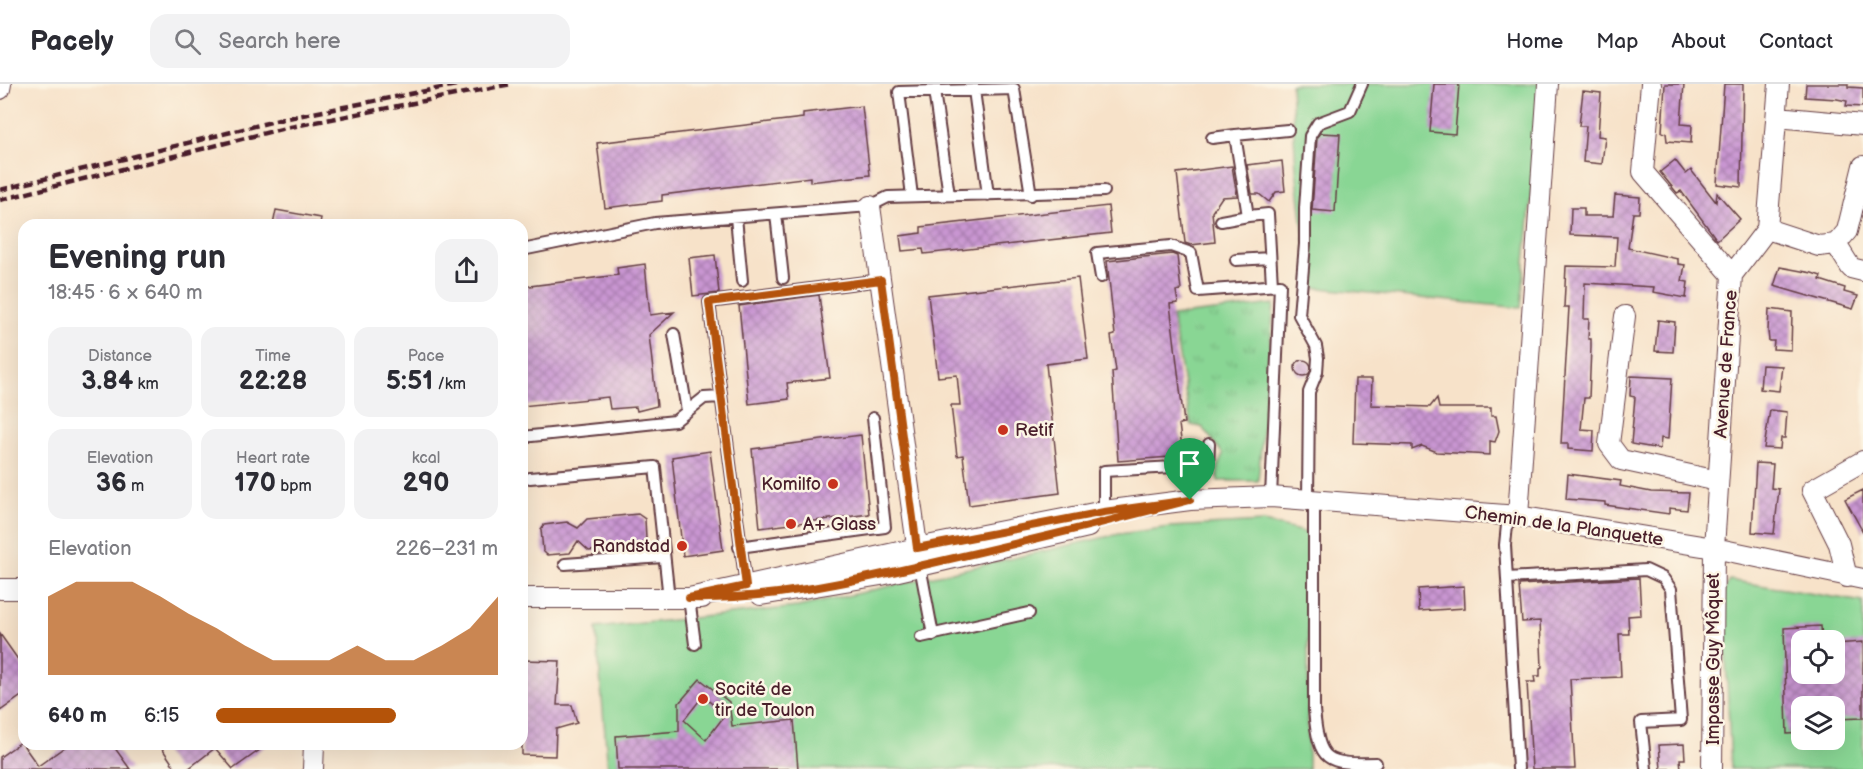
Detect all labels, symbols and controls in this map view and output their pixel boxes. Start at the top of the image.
search box [150,14,570,68]
text: Pacely [30,25,114,58]
icon: search [171,25,204,58]
text: Search here [219,28,341,55]
text: Home [1506,29,1563,54]
text: Map [1596,29,1638,54]
text: About [1671,29,1726,54]
text: Contact [1759,29,1833,54]
text: Evening run [48,238,226,278]
button: share [435,239,498,302]
text: 18:45 · 6 × 640 m [48,281,203,305]
street label: Avenue de France [1710,289,1742,439]
text: Distance [88,347,152,366]
text: Time [255,347,291,366]
text: Pace [408,347,444,366]
text: 3.84 [81,366,133,397]
text: 22:28 [239,366,307,397]
text: 5:51 [386,366,433,397]
text: km [133,375,159,394]
text: /km [433,375,466,394]
place label: Retif [1015,420,1054,441]
marker: Retif [996,423,1010,437]
pin [1164,438,1215,500]
icon: arrive [1173,447,1206,480]
text: Elevation [87,449,153,468]
text: Heart rate [236,449,310,468]
text: kcal [412,449,440,468]
text: 36 [96,468,127,499]
text: 170 [234,468,276,499]
text: 290 [402,468,450,499]
place label: Komilfo [761,474,821,495]
text: m [127,477,144,496]
text: bpm [276,477,312,496]
marker: Komilfo [826,477,840,491]
street label: Chemin de la Planquette [1463,502,1665,550]
place label: A+ Glass [803,514,876,535]
marker: A+ Glass [784,517,798,531]
place label: Randstad [592,536,670,557]
text: Elevation [48,537,131,561]
text: 226–231 m [396,537,498,561]
marker: Randstad [675,539,689,553]
street label: Impasse Guy Môquet [1703,572,1724,745]
map controls [1791,630,1845,750]
button: locate [1791,630,1845,684]
place label: Socité de tir de Toulon [715,679,815,721]
marker: Socité de tir de Toulon [696,692,710,706]
button: layers [1791,696,1845,750]
text: 640 m [48,704,107,728]
text: 6:15 [144,704,179,728]

